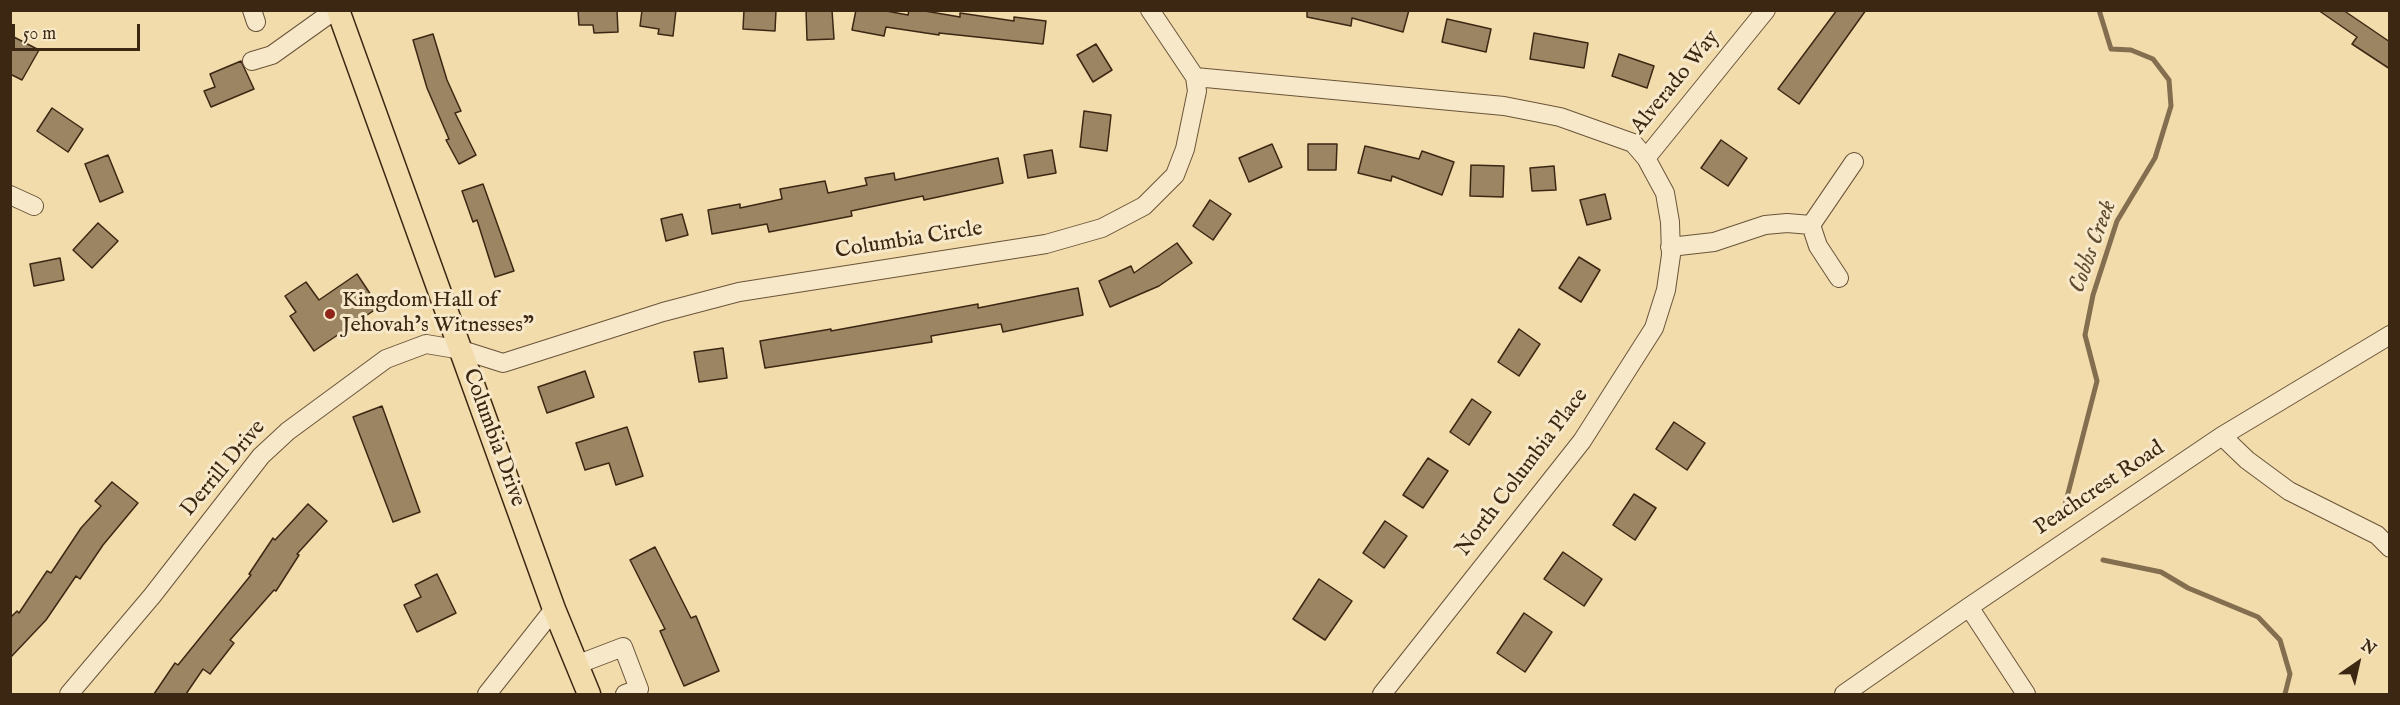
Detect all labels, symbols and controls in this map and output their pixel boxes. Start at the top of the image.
scale bar [15,12,142,50]
text: 50 m [23,23,56,46]
street label: Alverado Way [1626,26,1726,140]
water label: Cobbs Creek [2064,197,2124,297]
street label: Columbia Circle [834,216,984,266]
place label: Kingdom Hall of Jehovah’s Witnesses” [342,288,534,340]
marker: Kingdom Hall of Jehovah’s Witnesses” [323,307,337,321]
street label: Columbia Drive [456,365,530,511]
street label: North Columbia Place [1451,384,1595,562]
street label: Derrill Drive [176,415,272,523]
street label: Peachcrest Road [2030,436,2170,542]
north arrow [2328,633,2388,693]
text: N [2357,636,2379,660]

